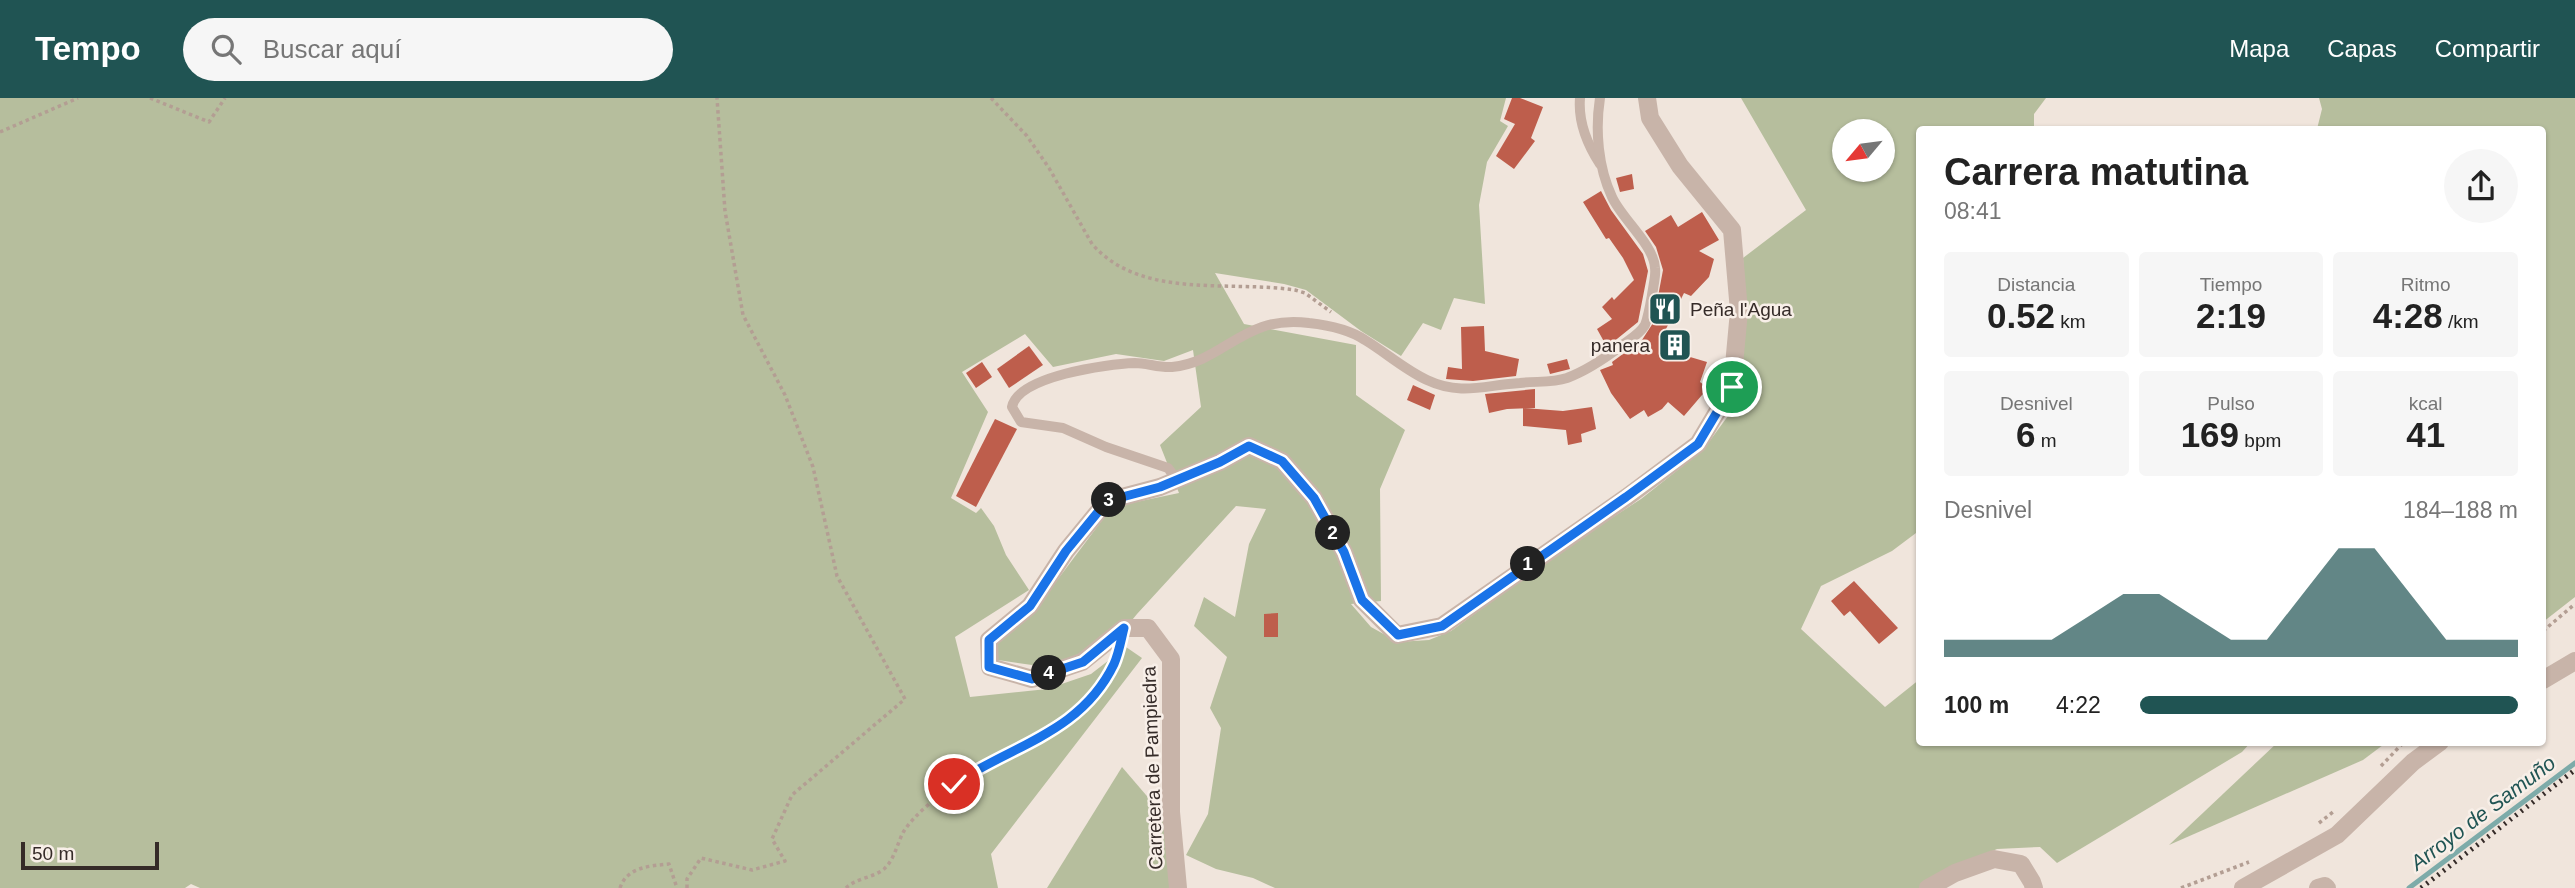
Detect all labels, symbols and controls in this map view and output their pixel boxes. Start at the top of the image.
search box [183,18,673,81]
text: Tempo [35,30,141,67]
icon: search [207,30,245,68]
text: Buscar aquí [263,34,401,64]
text: Mapa [2229,35,2289,62]
text: Capas [2327,35,2397,62]
text: Compartir [2435,35,2540,62]
north arrow [1832,119,1895,182]
map controls [1832,119,1895,182]
button: share [2444,149,2518,223]
text: Carrera matutina [1944,151,2248,193]
text: 08:41 [1944,198,2002,224]
text: Distancia [1997,274,2075,295]
text: Tiempo [2200,274,2262,295]
text: Ritmo [2401,274,2450,295]
restaurant icon: Peña l'Agua [1646,290,1684,328]
text: 0.52 [1987,296,2055,335]
text: 2:19 [2196,296,2266,335]
text: 4:28 [2373,296,2443,335]
place label: Peña l'Agua [1690,299,1792,320]
text: km [2055,311,2086,332]
text: /km [2443,311,2479,332]
building icon: panera [1656,326,1694,364]
place label: panera [1591,335,1650,356]
pin [1702,357,1762,417]
icon: arrive [1713,368,1751,406]
text: Desnivel [2000,393,2073,414]
text: Pulso [2207,393,2255,414]
text: kcal [2409,393,2443,414]
text: 6 [2016,415,2036,454]
text: 169 [2181,415,2239,454]
text: 41 [2406,415,2445,454]
text: m [2036,430,2057,451]
text: bpm [2239,430,2281,451]
pin: 3 [1092,482,1126,518]
text: 3 [1103,489,1114,510]
text: Desnivel [1944,497,2032,523]
text: 184–188 m [2403,497,2518,523]
pin: 2 [1316,516,1350,550]
text: 2 [1327,522,1338,543]
pin: 1 [1510,546,1546,582]
text: 1 [1522,553,1533,574]
pin: 4 [1032,656,1066,690]
text: 4 [1043,662,1054,683]
street label: Carretera de Pampiedra [1138,665,1167,870]
text: 100 m [1944,692,2009,718]
text: 4:22 [2056,692,2101,718]
water label: Arroyo de Samuño [2404,751,2560,876]
pin [924,754,984,814]
icon: check [935,765,973,803]
scale bar [21,839,159,871]
text: 50 m [32,843,74,864]

